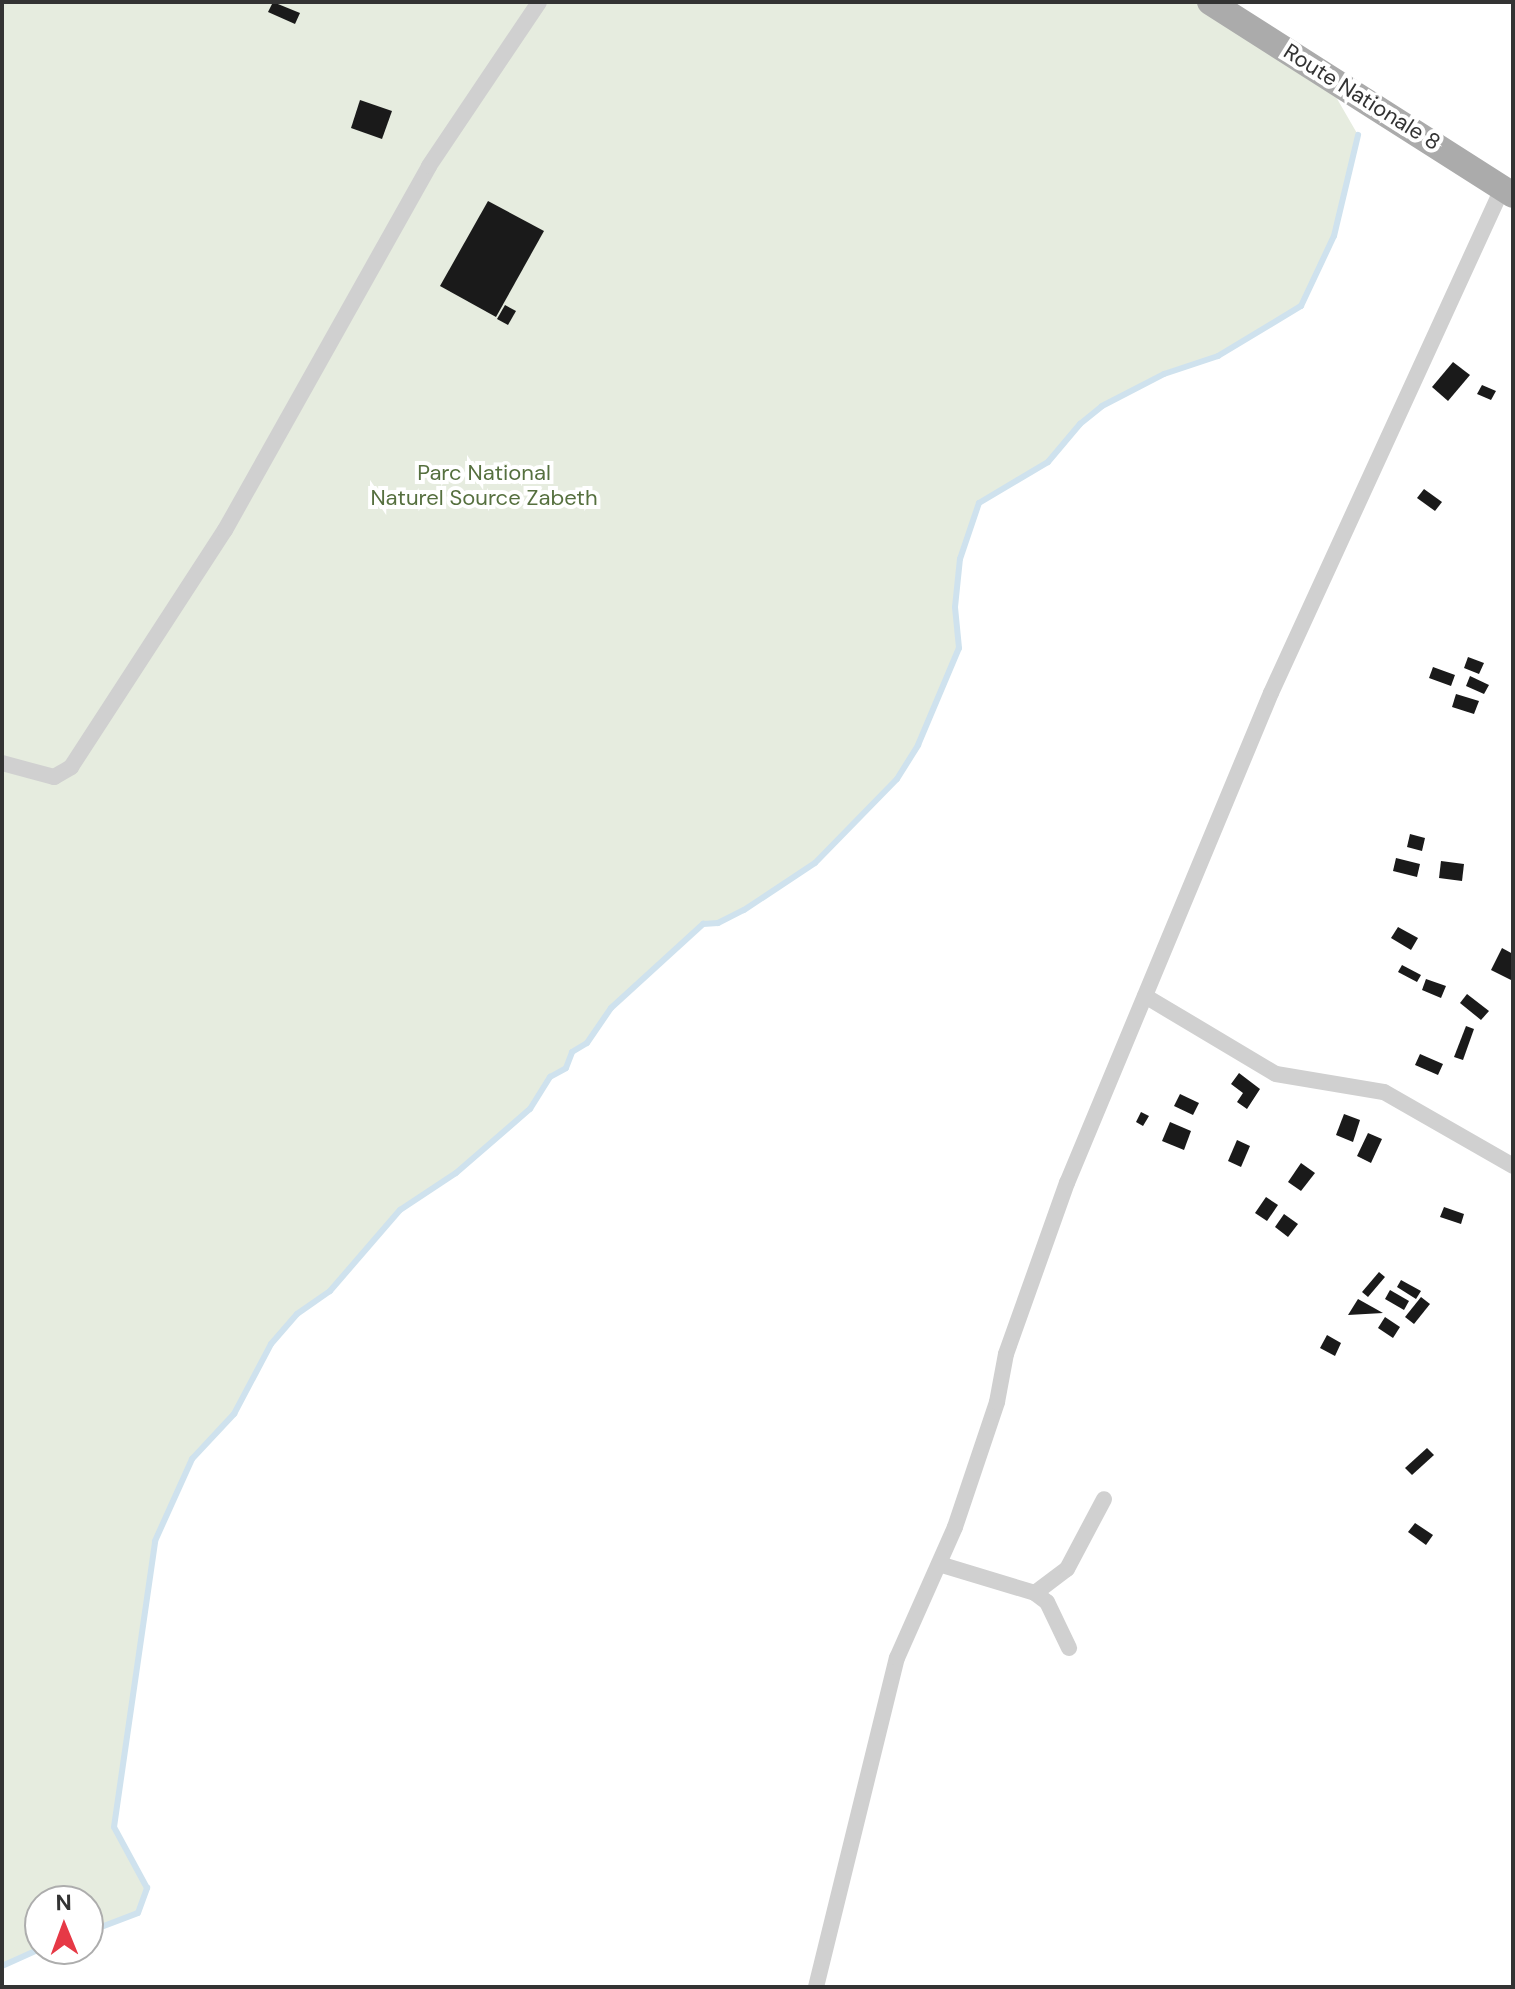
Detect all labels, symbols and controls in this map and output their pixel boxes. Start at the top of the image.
street label: Route Nationale 8 [1279,38,1445,156]
park label: Parc National Naturel Source Zabeth [370,459,598,510]
north arrow [24,1885,104,1965]
text: N [55,1888,72,1917]

